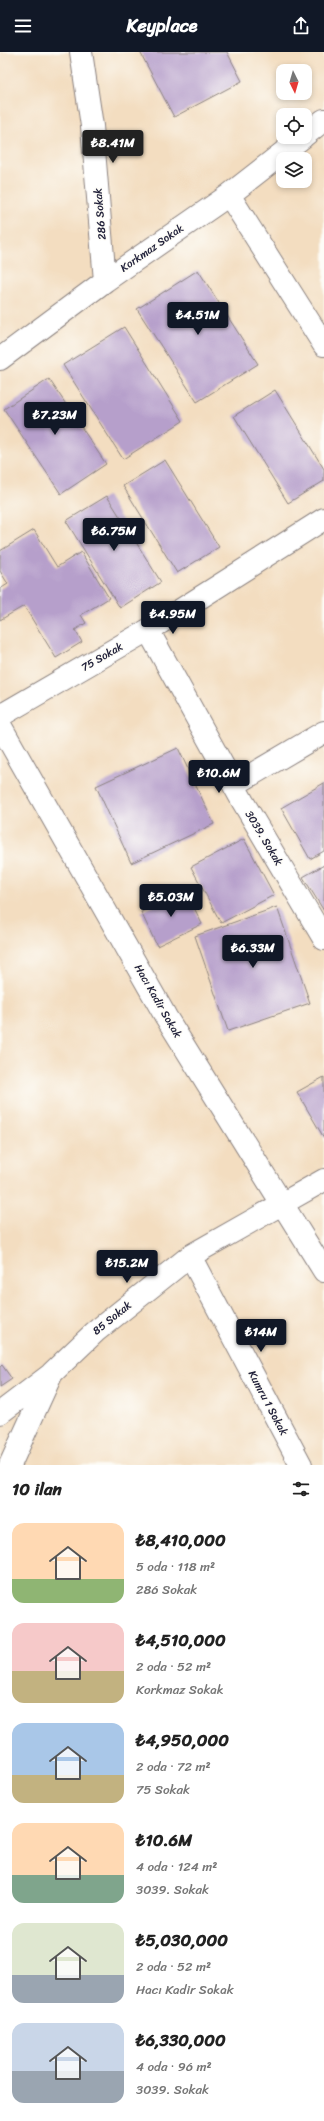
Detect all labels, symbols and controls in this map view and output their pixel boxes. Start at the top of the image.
text: Keyplace [127,10,197,42]
icon: menu [12,15,34,37]
icon: share [290,15,312,37]
north arrow [276,64,312,100]
map controls [276,64,312,188]
button: locate [276,108,312,144]
pin: ₺8.41M [80,130,146,164]
text: ₺8.41M [91,131,135,154]
button: layers [276,152,312,188]
street label: 286 Sokak [88,187,112,241]
street label: Korkmaz Sokak [116,219,188,277]
pin: ₺4.51M [165,302,231,336]
text: ₺4.51M [176,303,220,326]
pin: ₺7.23M [22,402,88,436]
text: ₺7.23M [33,403,77,426]
pin: ₺6.75M [81,518,147,552]
text: ₺6.75M [92,519,136,542]
pin: ₺4.95M [140,601,206,635]
text: ₺4.95M [150,602,196,625]
street label: 75 Sokak [78,637,127,677]
pin: ₺10.6M [186,760,252,794]
text: ₺10.6M [198,761,240,784]
street label: 3039. Sokak [240,807,288,869]
pin: ₺5.03M [138,884,204,918]
text: ₺5.03M [148,885,194,908]
pin: ₺6.33M [220,935,286,969]
text: ₺6.33M [231,936,275,959]
street label: Hacı Kadir Sokak [129,960,187,1042]
pin: ₺15.2M [94,1250,160,1284]
text: ₺15.2M [106,1251,148,1274]
street label: 85 Sokak [88,1296,136,1340]
pin: ₺14M [237,1319,285,1353]
text: ₺14M [245,1320,277,1343]
street label: Kumru 1 Sokak [243,1367,293,1439]
text: 10 ilan [12,1474,62,1504]
icon: filters [290,1478,312,1500]
text: ₺8,410,000 [136,1525,226,1555]
icon: home [44,1539,92,1587]
text: 5 oda · 118 m² [136,1555,215,1578]
text: 286 Sokak [136,1578,197,1601]
text: ₺4,510,000 [136,1625,226,1655]
icon: home [44,1639,92,1687]
text: 2 oda · 52 m² [136,1655,211,1678]
text: Korkmaz Sokak [136,1678,224,1701]
text: ₺4,950,000 [136,1725,229,1755]
icon: home [44,1739,92,1787]
text: 2 oda · 72 m² [136,1755,211,1778]
text: 75 Sokak [136,1778,190,1801]
text: ₺10.6M [136,1825,192,1855]
icon: home [44,1839,92,1887]
text: 4 oda · 124 m² [136,1855,217,1878]
text: 3039. Sokak [136,1878,209,1901]
text: ₺5,030,000 [136,1925,228,1955]
icon: home [44,1939,92,1987]
text: 2 oda · 52 m² [136,1955,211,1978]
text: Hacı Kadir Sokak [136,1978,234,2001]
text: ₺6,330,000 [136,2025,226,2055]
icon: home [44,2039,92,2087]
text: 4 oda · 96 m² [136,2055,212,2078]
text: 3039. Sokak [136,2078,209,2101]

